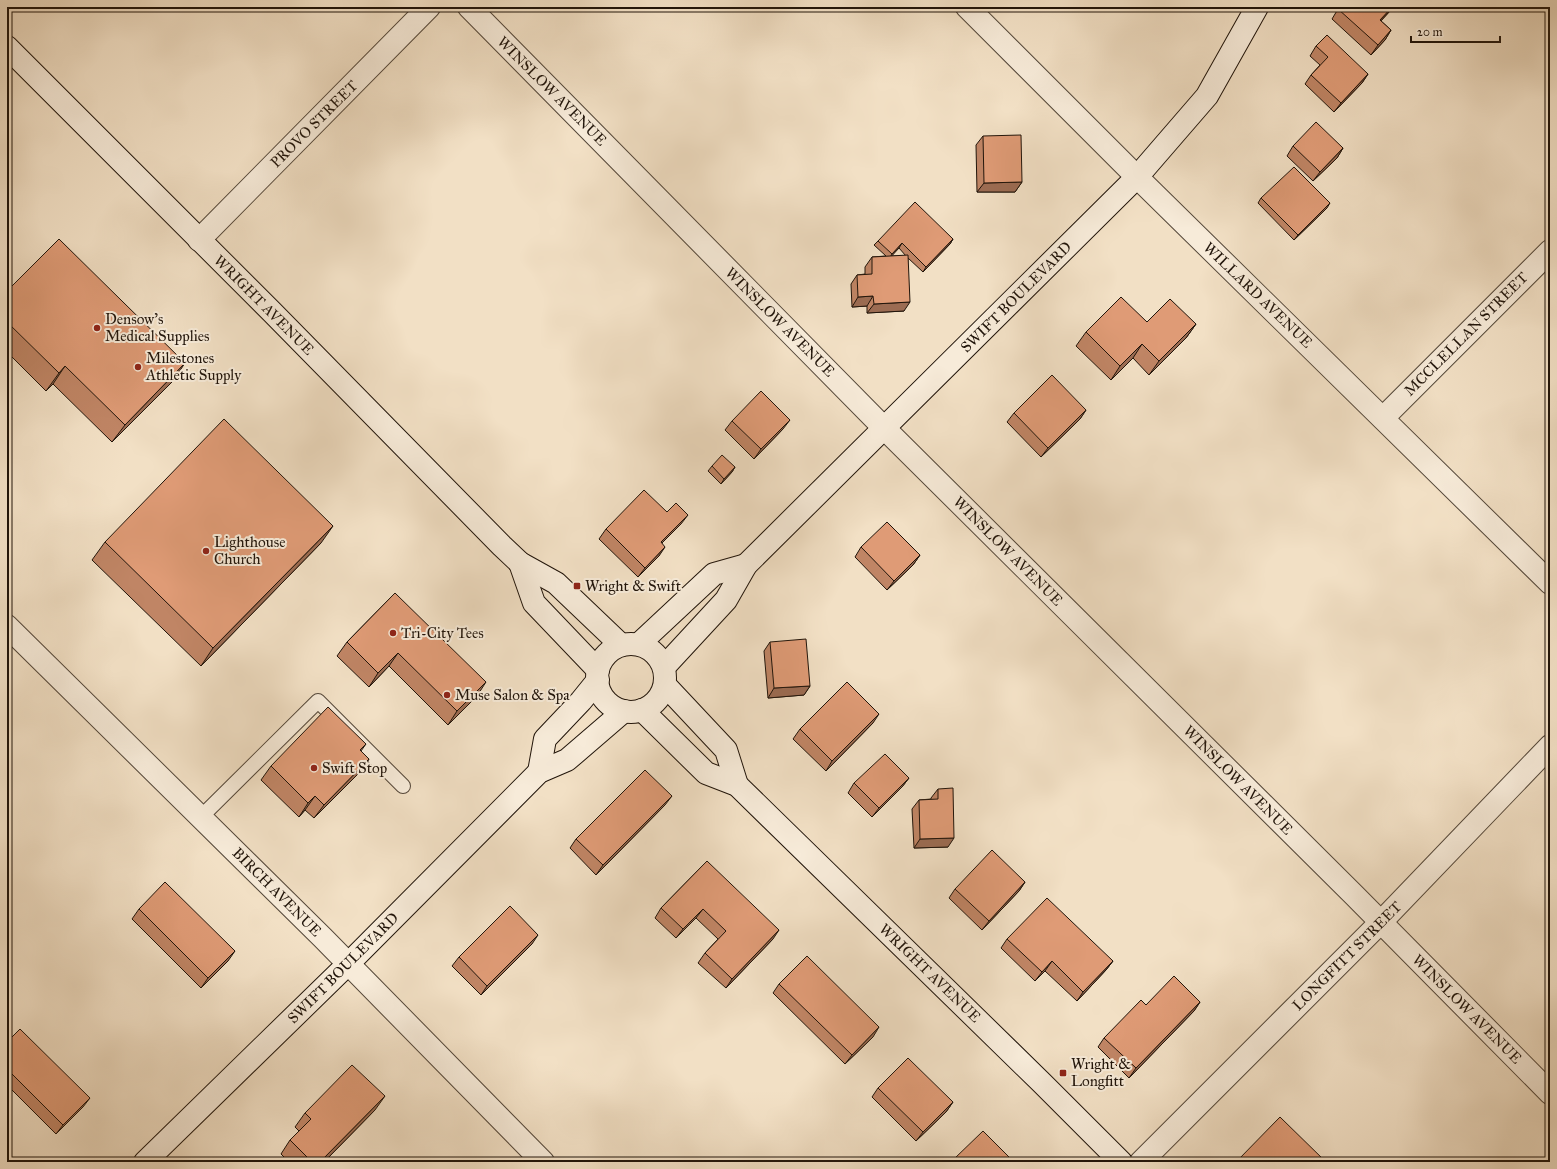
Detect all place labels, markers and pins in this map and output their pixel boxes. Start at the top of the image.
place label: Densow's Medical Supplies [105,310,210,345]
marker: Densow's Medical Supplies [92,323,102,333]
place label: Milestones Athletic Supply [145,349,242,384]
marker: Milestones Athletic Supply [133,362,143,372]
place label: Lighthouse Church [214,533,285,568]
marker: Lighthouse Church [201,546,211,556]
place label: Wright & Swift [585,577,682,595]
marker: Wright & Swift [572,581,582,591]
place label: Tri-City Tees [401,624,484,642]
marker: Tri-City Tees [388,628,398,638]
place label: Muse Salon & Spa [455,686,570,704]
marker: Muse Salon & Spa [442,690,452,700]
place label: Swift Stop [322,759,387,777]
marker: Swift Stop [309,763,319,773]
place label: Wright & Longfitt [1071,1055,1131,1090]
marker: Wright & Longfitt [1058,1068,1068,1078]

